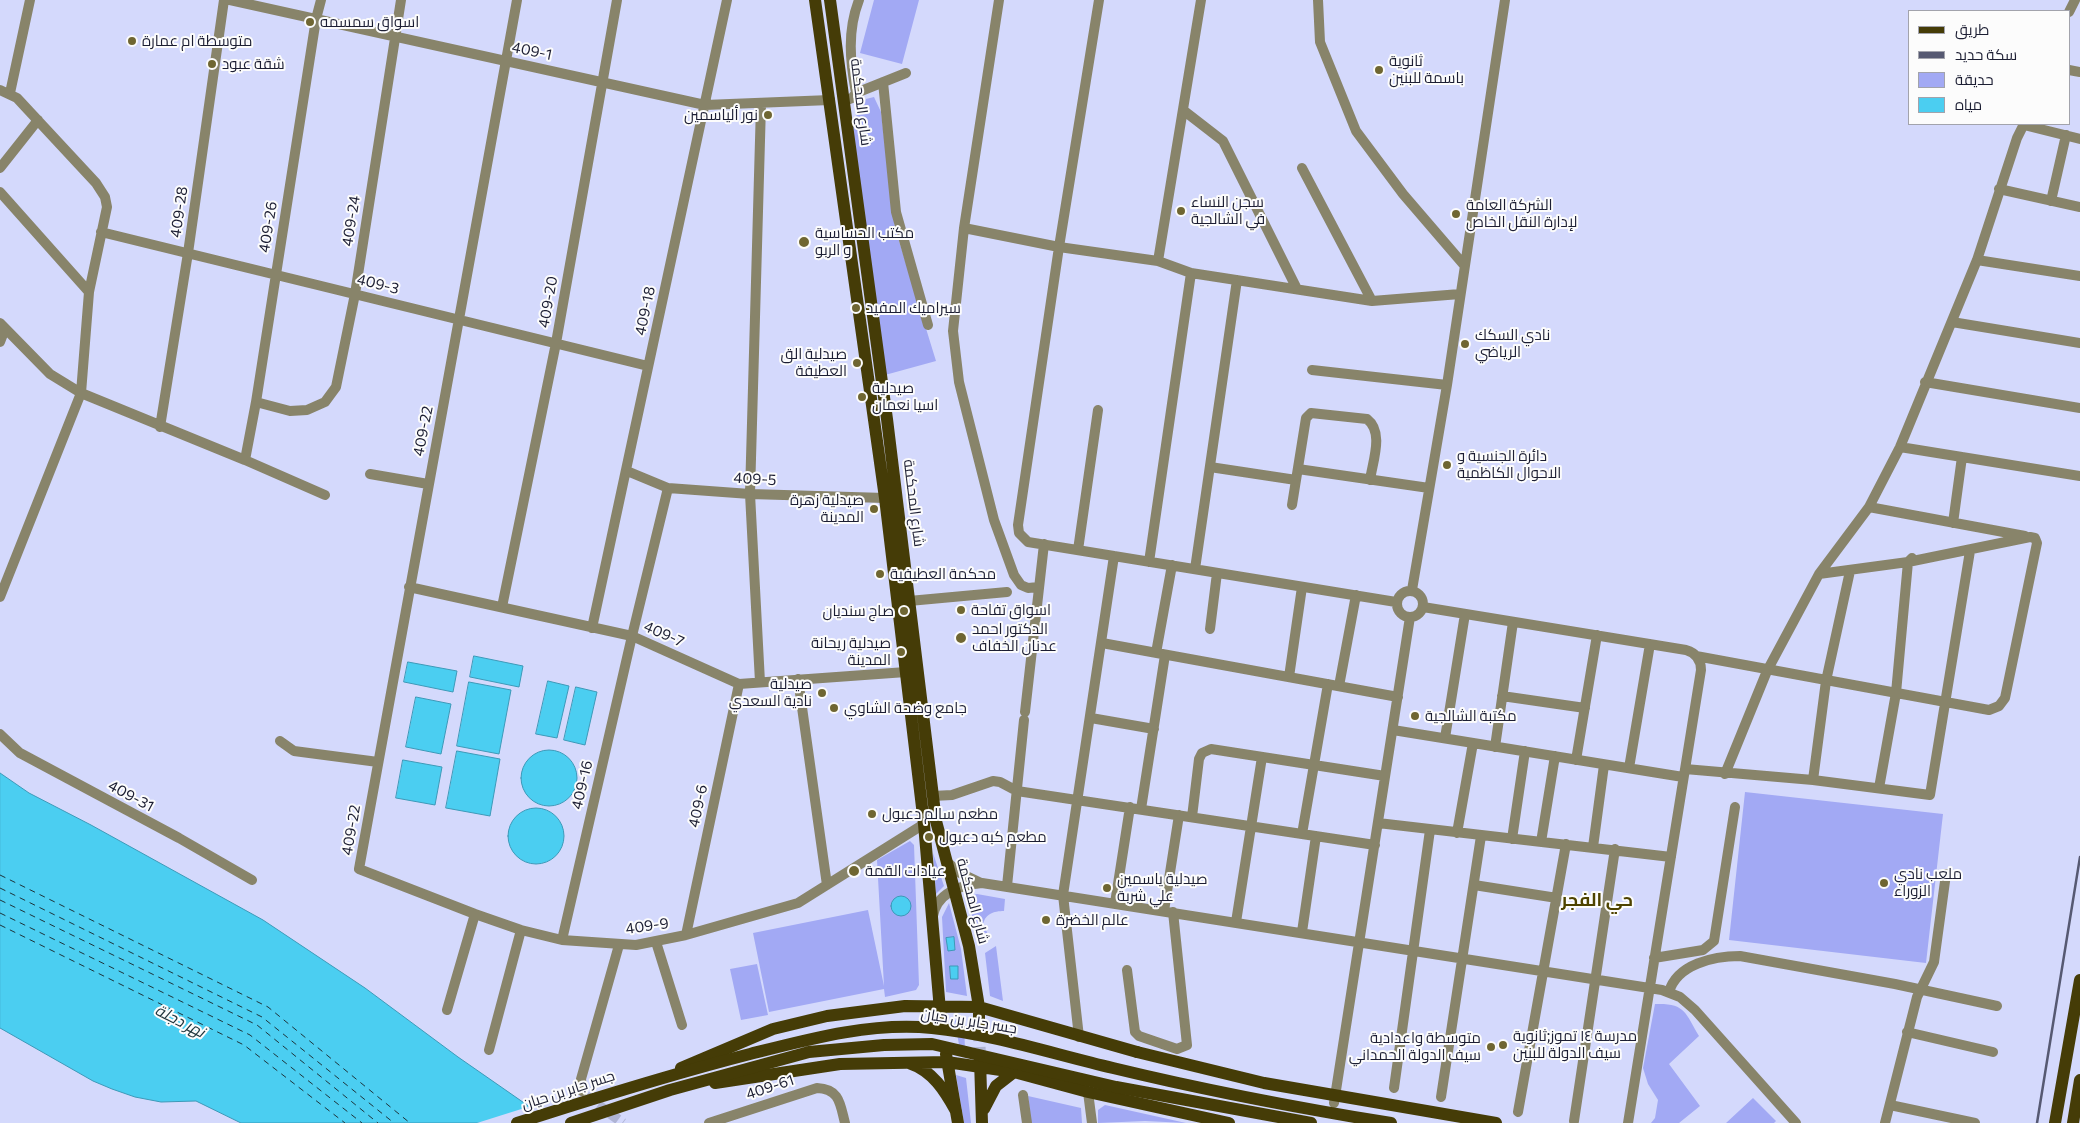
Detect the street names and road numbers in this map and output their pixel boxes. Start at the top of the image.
street label: 409-1 [510,38,554,64]
street label: شارع المحكمة [847,57,875,147]
street label: 409-28 [166,185,192,239]
street label: 409-24 [338,194,364,248]
street label: 409-26 [255,200,281,254]
street label: 409-3 [355,270,401,298]
street label: 409-20 [535,275,561,329]
street label: 409-18 [631,285,659,337]
street label: 409-22 [409,404,437,458]
street label: شارع المحكمة [900,458,928,548]
street label: 409-5 [733,469,777,489]
street label: 409-7 [641,617,687,651]
street label: 409-16 [568,759,596,811]
street label: 409-31 [105,777,157,815]
street label: 409-6 [685,783,711,829]
street label: 409-22 [338,803,364,857]
street label: شارع المحكمة [953,856,993,946]
street label: 409-9 [624,914,670,938]
street label: جسر جابر بن حيان [920,1005,1018,1037]
street label: جسر جابر بن حيان [519,1066,617,1114]
street label: 409-61 [744,1071,796,1103]

